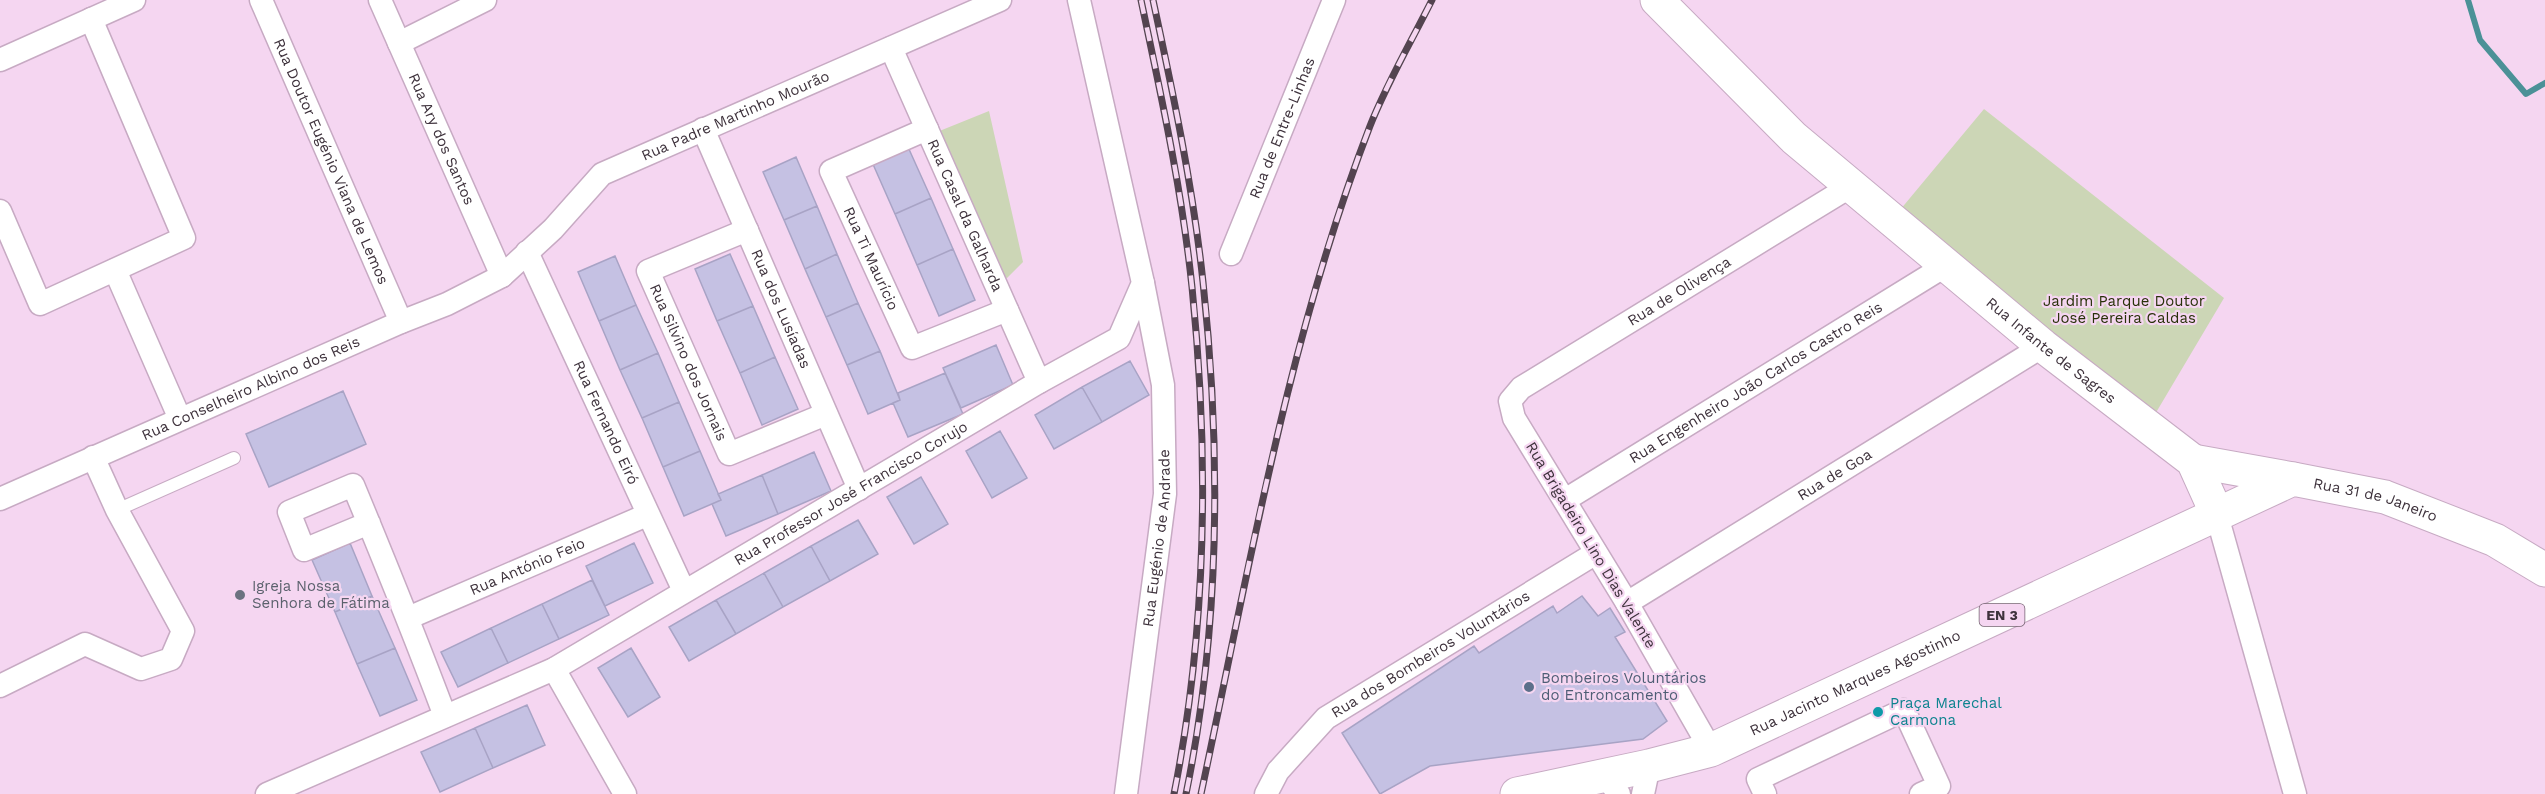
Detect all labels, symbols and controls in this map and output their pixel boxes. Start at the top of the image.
street label: Rua Doutor Eugénio Viana de Lemos [270,36,393,287]
street label: Rua de Entre-Linhas [1245,55,1319,201]
street label: Rua Padre Martinho Mourão [639,67,832,165]
street label: Rua Ary dos Santos [404,70,478,208]
street label: Rua Casal da Galharda [923,136,1007,295]
street label: Rua Ti Maurício [840,204,903,313]
street label: Rua dos Lusíadas [747,246,815,371]
street label: Rua de Olivença [1624,252,1735,330]
street label: Rua Silvino dos Jornais [646,281,731,444]
park label: Jardim Parque Doutor José Pereira Caldas [2043,292,2205,327]
street label: Rua Infante de Sagres [1983,293,2120,408]
street label: Rua Engenheiro João Carlos Castro Reis [1626,298,1886,467]
street label: Rua Conselheiro Albino dos Reis [139,332,363,444]
street label: Rua Fernando Eiró [570,358,642,487]
street label: Rua Professor José Francisco Corujo [731,417,971,569]
street label: Rua Brigadeiro Lino Dias Valente [1522,439,1660,651]
street label: Rua de Goa [1794,445,1875,504]
street label: Rua Eugénio de Andrade [1139,449,1174,628]
street label: Rua 31 de Janeiro [2312,474,2440,526]
street label: Rua António Feio [467,534,588,599]
place label: Igreja Nossa Senhora de Fátima [252,577,390,612]
street label: Rua dos Bombeiros Voluntários [1328,587,1533,722]
marker: Igreja Nossa Senhora de Fátima [233,588,247,602]
road number: EN 3 [1980,604,2024,626]
street label: Rua Jacinto Marques Agostinho [1747,626,1963,740]
place label: Bombeiros Voluntários do Entroncamento [1541,669,1706,704]
marker: Bombeiros Voluntários do Entroncamento [1522,680,1536,694]
place label: Praça Marechal Carmona [1890,694,2002,729]
marker: Praça Marechal Carmona [1871,705,1885,719]

